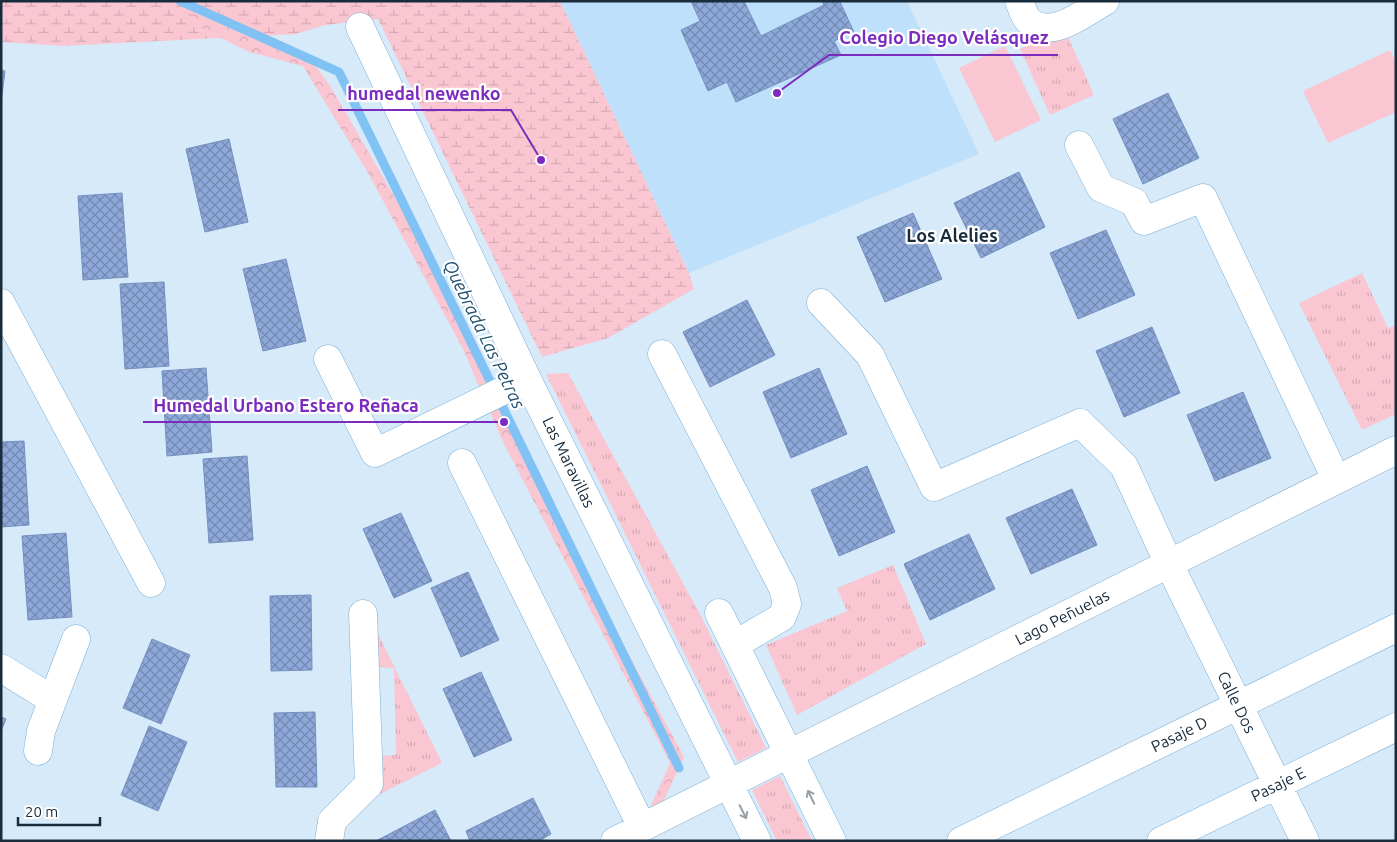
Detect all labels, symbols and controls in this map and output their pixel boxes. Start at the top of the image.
callout: Colegio Diego Velásquez [829,22,1058,55]
text: Colegio Diego Velásquez [839,27,1049,47]
callout: humedal newenko [338,77,511,110]
text: humedal newenko [347,83,501,103]
district label: Los Alelies [906,225,998,245]
water label: Quebrada Las Petras [439,256,530,412]
callout: Humedal Urbano Estero Reñaca [143,389,429,422]
text: Humedal Urbano Estero Reñaca [153,395,419,415]
street label: Las Maravillas [539,414,599,510]
street label: Lago Peñuelas [1012,586,1112,648]
street label: Calle Dos [1214,668,1260,736]
street label: Pasaje D [1148,713,1210,755]
street label: Pasaje E [1248,763,1308,805]
one-way arrow [805,790,815,805]
scale bar [18,794,100,826]
text: 20 m [25,803,58,820]
one-way arrow [738,804,748,819]

